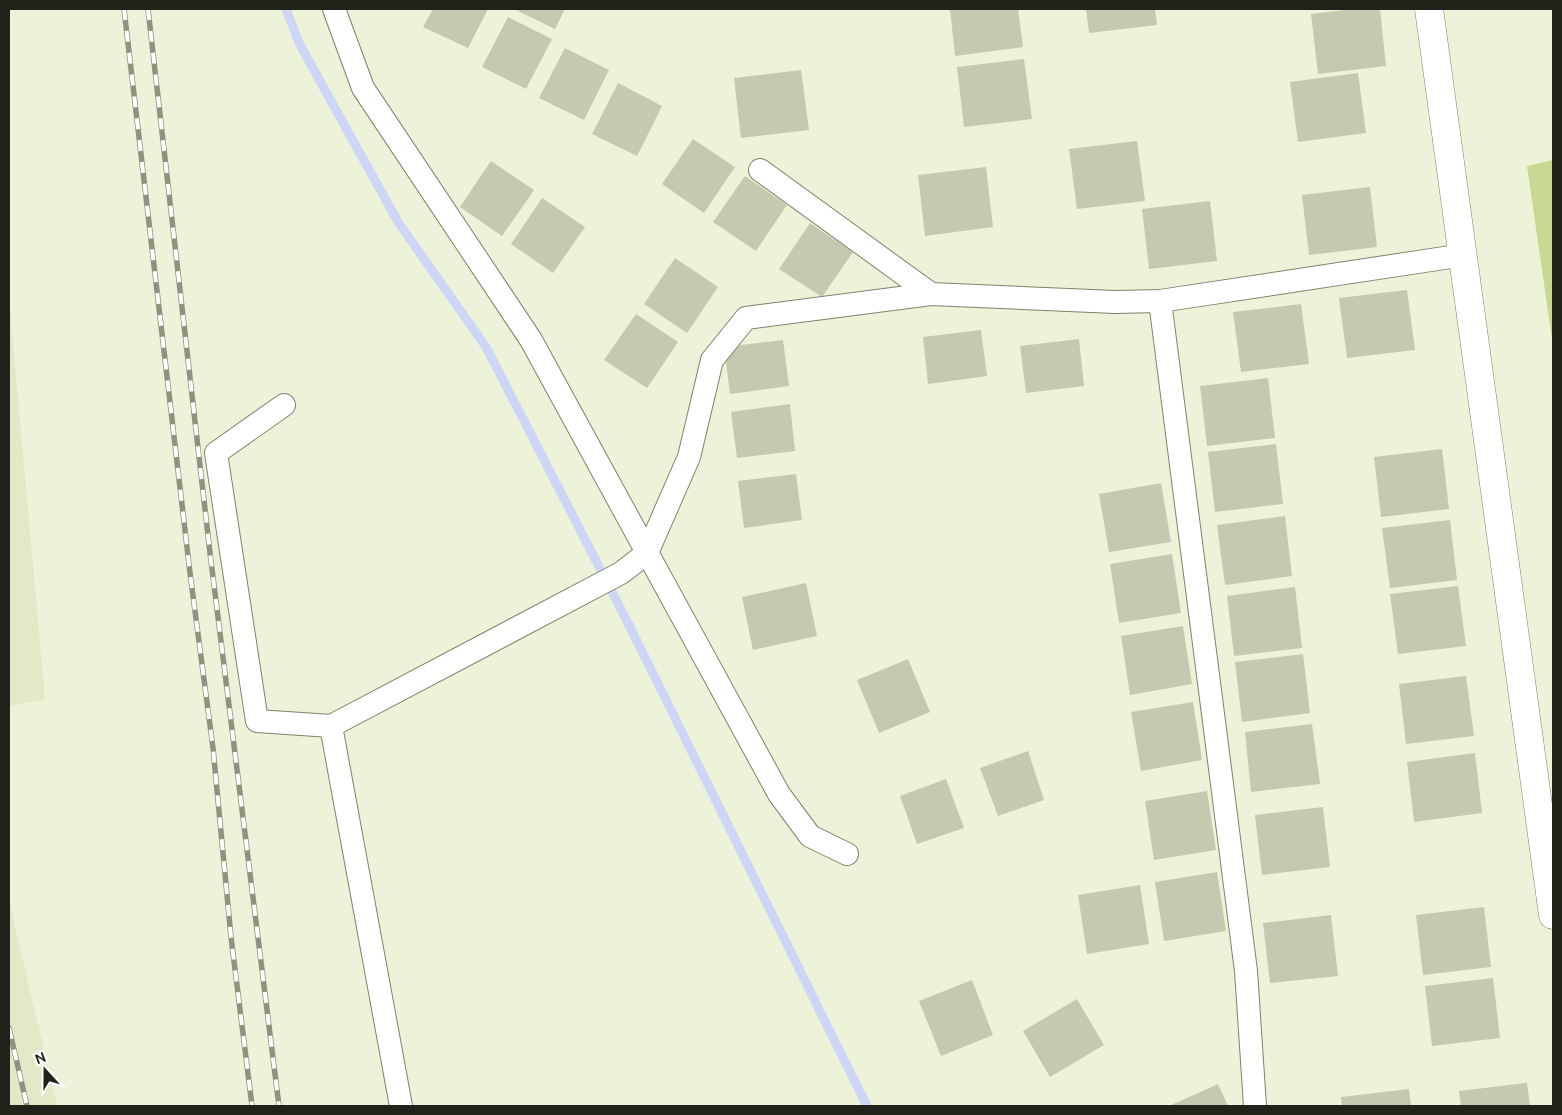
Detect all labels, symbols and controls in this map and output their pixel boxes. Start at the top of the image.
north arrow [20,1045,70,1095]
text: N [33,1049,48,1067]

